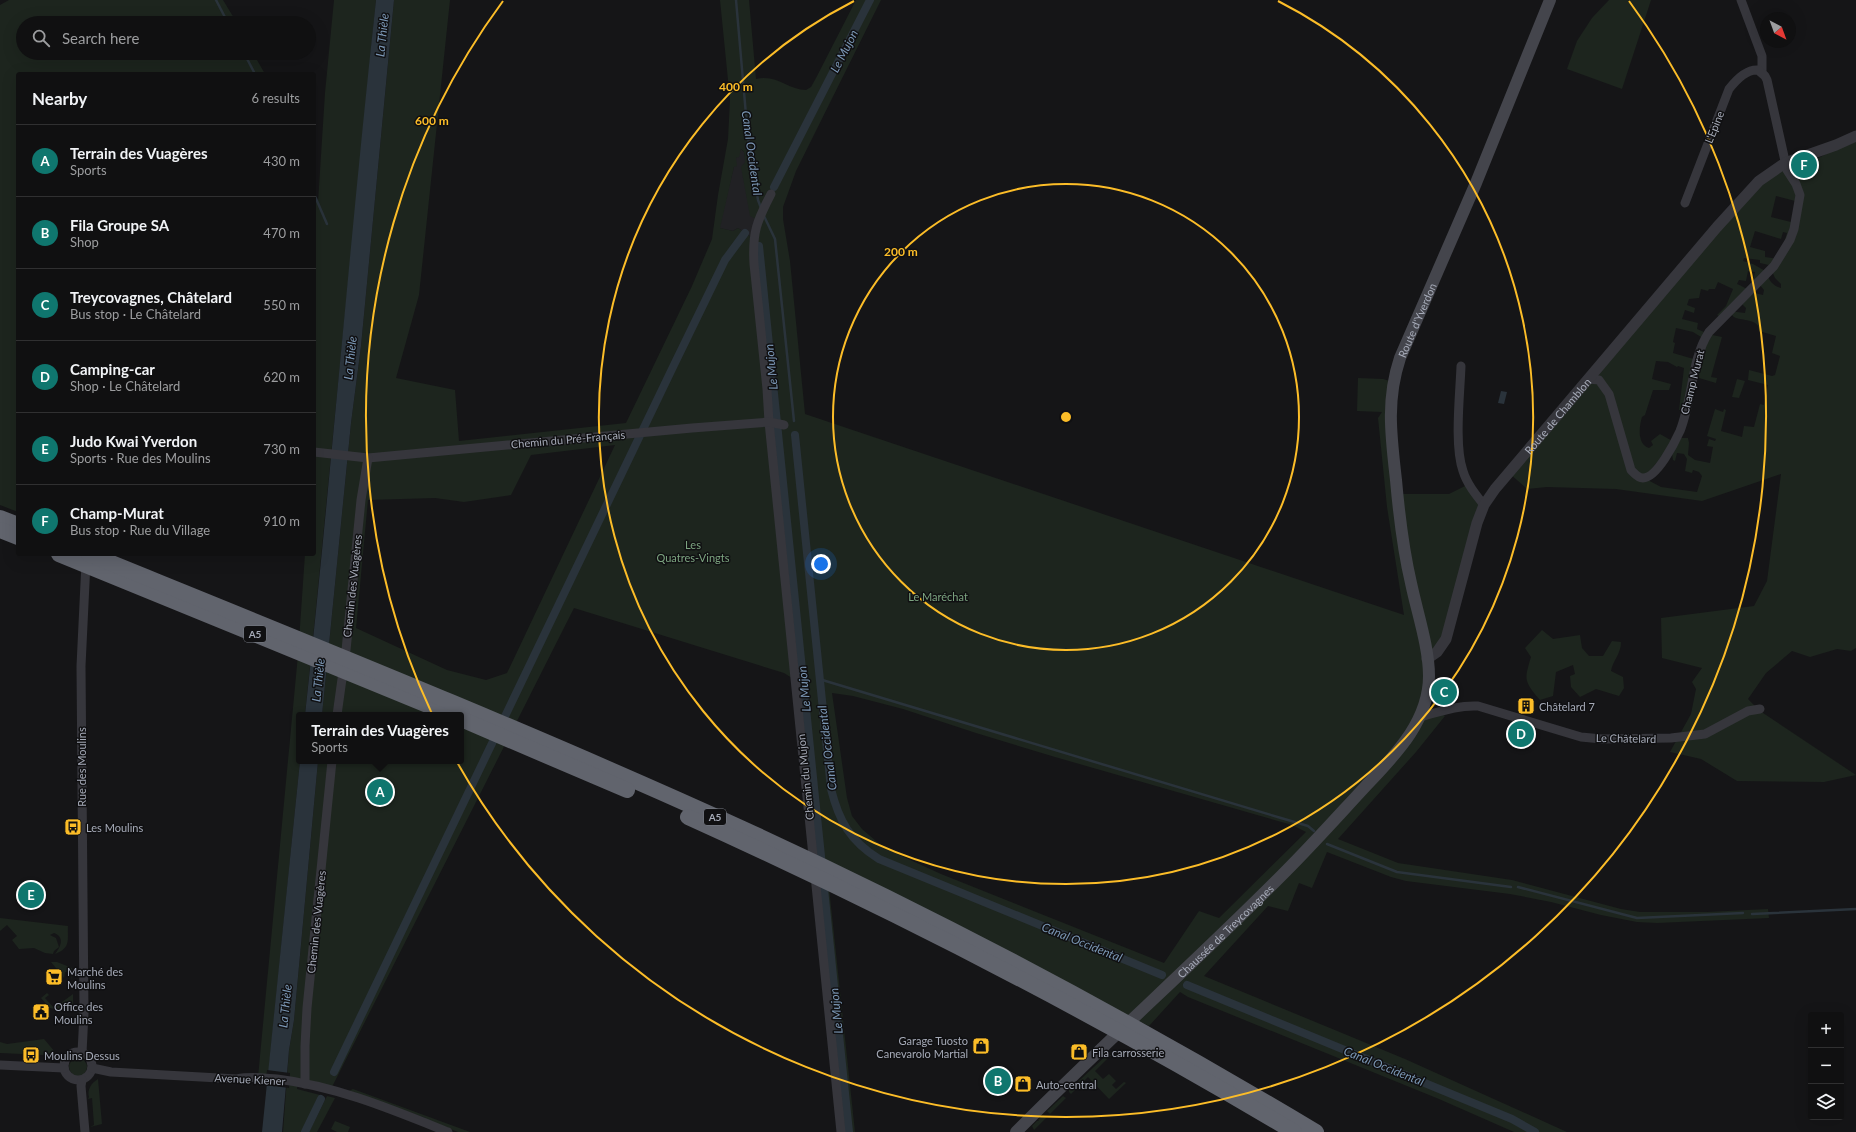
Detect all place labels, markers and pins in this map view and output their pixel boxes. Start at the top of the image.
pin: F [1791,150,1817,180]
centre of rings [1059,410,1073,424]
pin: C [1431,677,1457,707]
building icon: Châtelard 7 [1516,696,1536,716]
place label: Châtelard 7 [1539,700,1595,713]
pin: D [1508,719,1534,749]
pin: A [367,777,393,807]
bus stop icon: Les Moulins [63,817,83,837]
place label: Les Moulins [86,821,143,834]
pin: E [18,880,44,910]
place label: Marché des Moulins [67,965,123,991]
supermarket icon: Marché des Moulins [44,967,64,987]
place label: Office des Moulins [54,1000,103,1026]
public building icon: Office des Moulins [31,1002,51,1022]
place label: Garage Tuosto Canevarolo Martial [876,1034,968,1060]
shop icon: Garage Tuosto Canevarolo Martial [971,1036,991,1056]
shop icon: Fila carrosserie [1069,1042,1089,1062]
bus stop icon: Moulins Dessus [21,1045,41,1065]
place label: Fila carrosserie [1092,1046,1164,1059]
place label: Moulins Dessus [44,1049,120,1062]
pin: B [985,1066,1011,1096]
shop icon: Auto-central [1013,1074,1033,1094]
place label: Auto-central [1036,1078,1097,1091]

